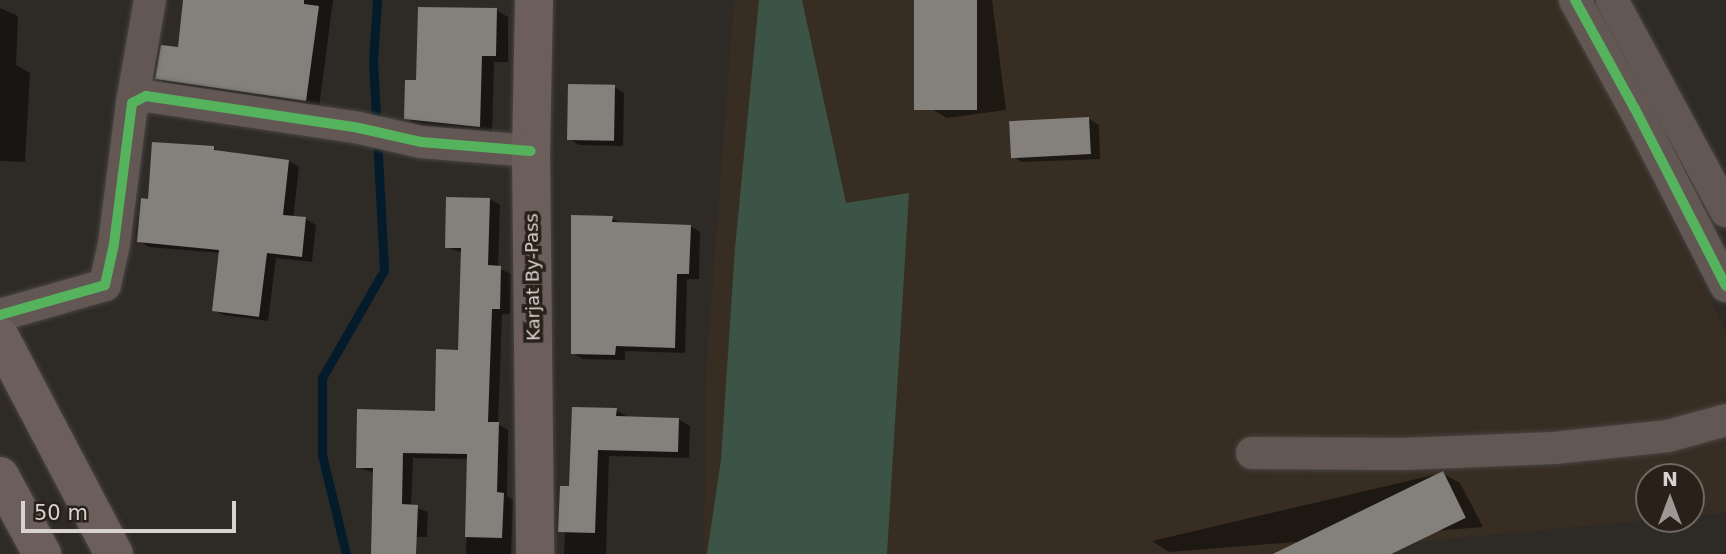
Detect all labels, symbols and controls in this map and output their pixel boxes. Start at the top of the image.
street label: Karjat By-Pass [521,213,545,341]
north arrow [1635,463,1705,533]
text: N [1662,468,1678,490]
scale bar [24,488,240,532]
text: 50 m [34,501,88,525]

